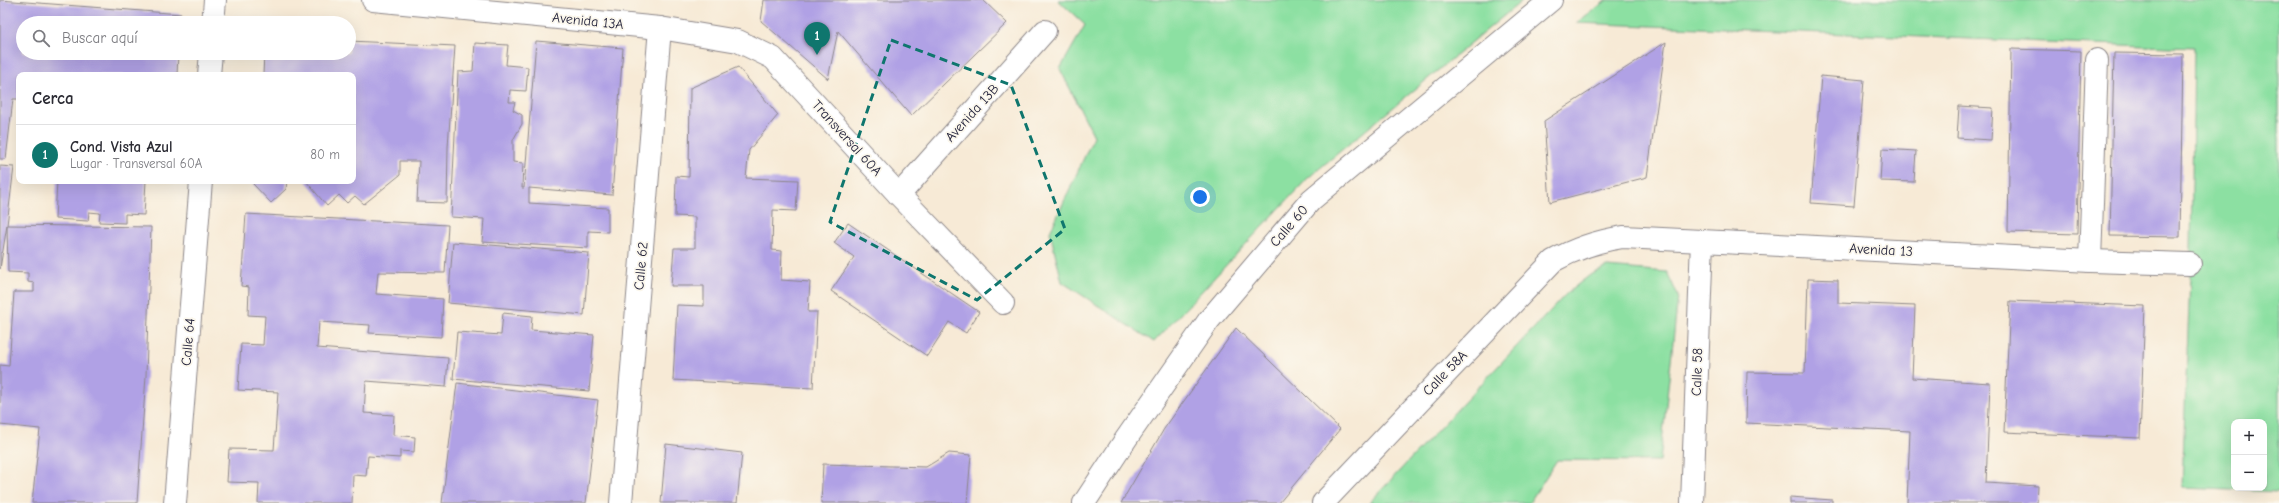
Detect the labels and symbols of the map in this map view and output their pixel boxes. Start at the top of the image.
street label: Avenida 13A [551,9,625,33]
pin: 1 [804,22,830,55]
street label: Avenida 13B [942,80,1003,146]
street label: Transversal 60A [808,96,886,180]
your location [1190,187,1210,207]
street label: Calle 60 [1266,202,1312,250]
street label: Avenida 13 [1849,240,1913,260]
street label: Calle 62 [630,241,652,291]
street label: Calle 64 [177,317,199,367]
street label: Calle 58A [1419,347,1471,399]
street label: Calle 58 [1688,347,1706,397]

